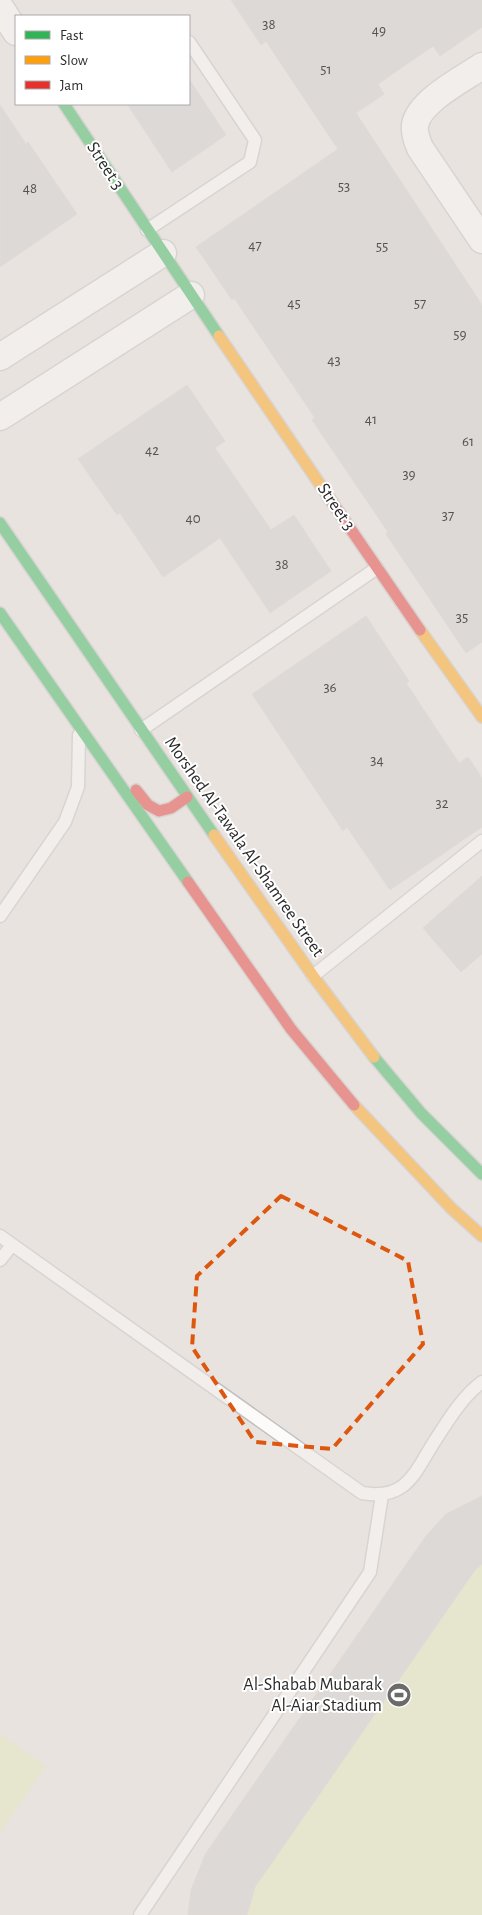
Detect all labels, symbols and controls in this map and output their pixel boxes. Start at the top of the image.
legend [15,15,190,105]
house number: 38 [262,17,276,32]
house number: 49 [372,23,386,38]
text: Fast [60,28,84,43]
text: Slow [60,53,88,68]
house number: 51 [320,62,332,77]
text: Jam [60,78,83,93]
street label: Street 3 [83,139,127,193]
house number: 53 [338,179,350,194]
house number: 48 [23,181,37,196]
house number: 47 [248,238,262,253]
house number: 55 [376,239,388,254]
house number: 45 [287,296,301,311]
house number: 57 [414,296,426,311]
house number: 59 [453,327,467,342]
house number: 43 [327,353,341,368]
house number: 41 [365,412,377,427]
house number: 61 [462,434,474,449]
house number: 42 [145,443,159,458]
house number: 39 [402,467,416,482]
street label: Street 3 [314,480,358,534]
house number: 37 [442,508,454,523]
house number: 40 [185,511,201,526]
house number: 38 [275,557,289,572]
house number: 35 [456,610,468,625]
house number: 36 [323,680,337,695]
street label: Morshed Al-Tawala Al-Shamree Street [161,734,327,960]
house number: 34 [370,753,384,768]
house number: 32 [435,796,449,811]
place label: Al-Shabab Mubarak Al-Aiar Stadium [243,1676,383,1715]
sports icon: Al-Shabab Mubarak Al-Aiar Stadium [386,1682,412,1708]

